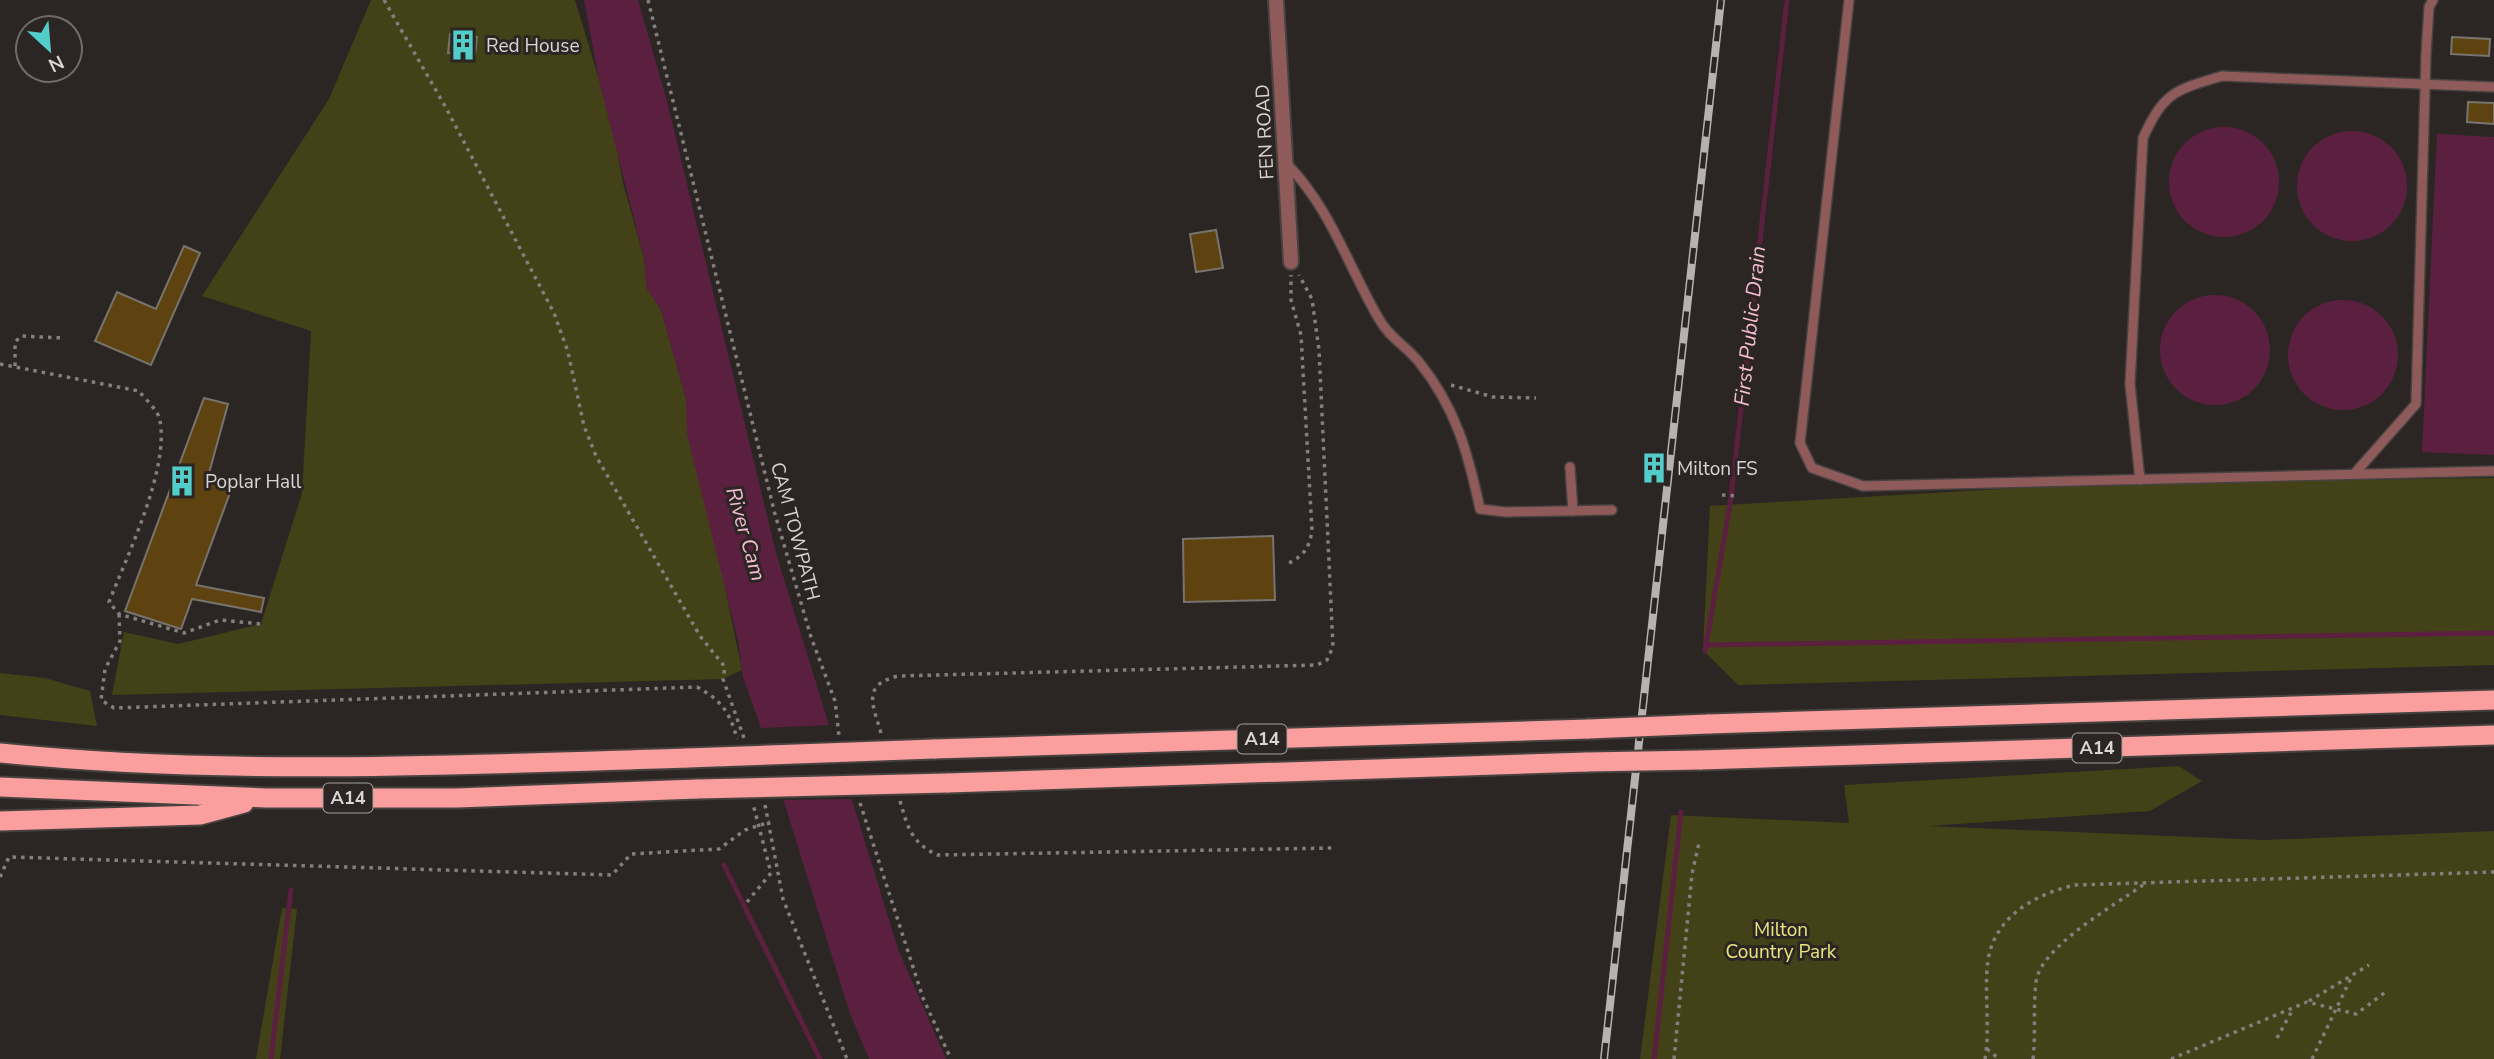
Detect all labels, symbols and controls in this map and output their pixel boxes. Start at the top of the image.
north arrow [14,14,84,84]
building icon: Red House [446,28,480,62]
place label: Red House [486,33,580,59]
text: N [44,49,68,78]
street label: FEN ROAD [1250,84,1280,180]
water label: First Public Drain [1728,245,1772,407]
building icon: Milton FS [1637,451,1671,485]
place label: Milton FS [1677,456,1758,482]
street label: CAM TOWPATH [764,459,826,603]
building icon: Poplar Hall [165,464,199,498]
place label: Poplar Hall [205,469,302,495]
water label: River Cam [719,484,773,584]
road number: A14 [1238,724,1286,754]
road number: A14 [2072,734,2122,762]
road number: A14 [324,784,372,812]
park label: Milton Country Park [1726,917,1837,965]

